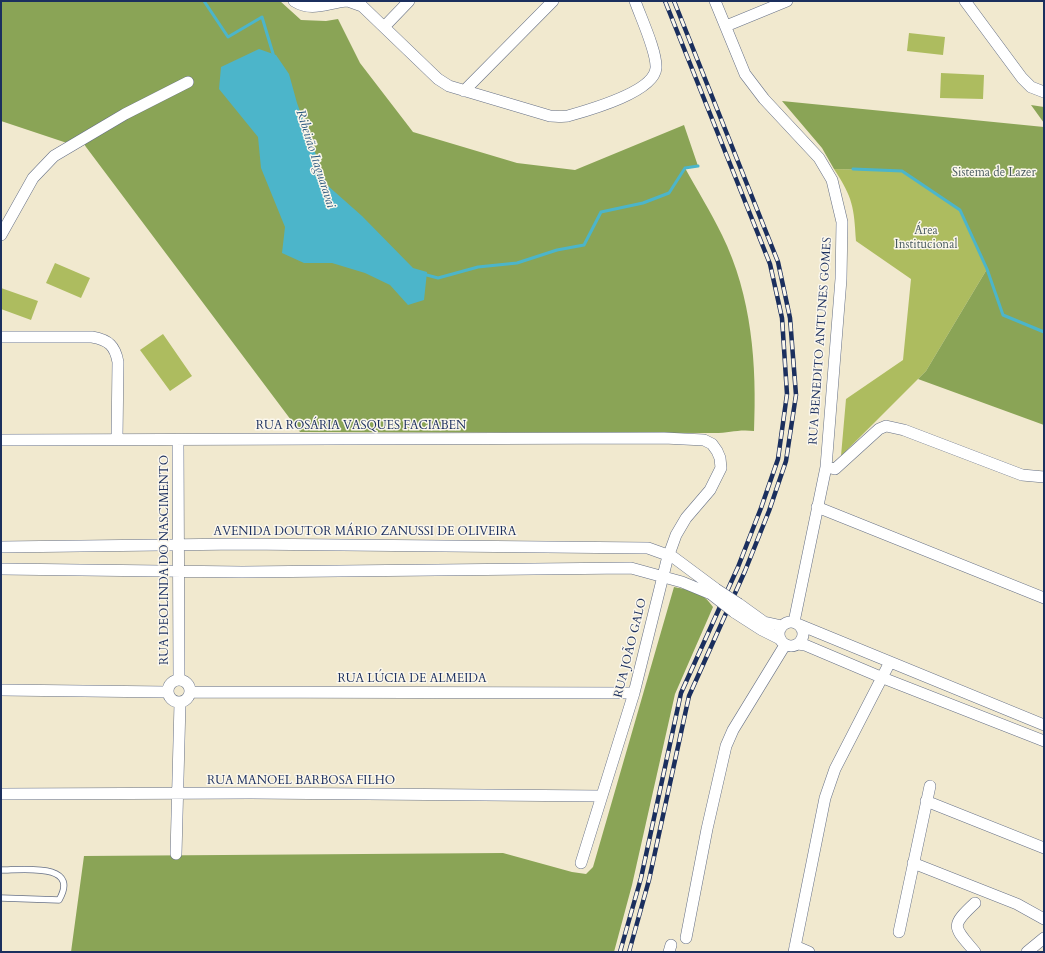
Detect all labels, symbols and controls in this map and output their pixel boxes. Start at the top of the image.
water label: Ribeirão Itaguaravai [292,108,338,210]
park label: Sistema de Lazer [952,166,1036,180]
park label: Área Institucional [895,224,957,252]
street label: RUA BENEDITO ANTUNES GOMES [807,237,835,445]
street label: RUA ROSÁRIA VASQUES FACIABEN [256,419,466,433]
street label: RUA DEOLINDA DO NASCIMENTO [158,455,172,665]
street label: AVENIDA DOUTOR MÁRIO ZANUSSI DE OLIVEIRA [214,525,516,539]
street label: RUA JOÃO GALO [612,597,650,699]
street label: RUA LÚCIA DE ALMEIDA [337,672,487,686]
street label: RUA MANOEL BARBOSA FILHO [207,774,395,788]

